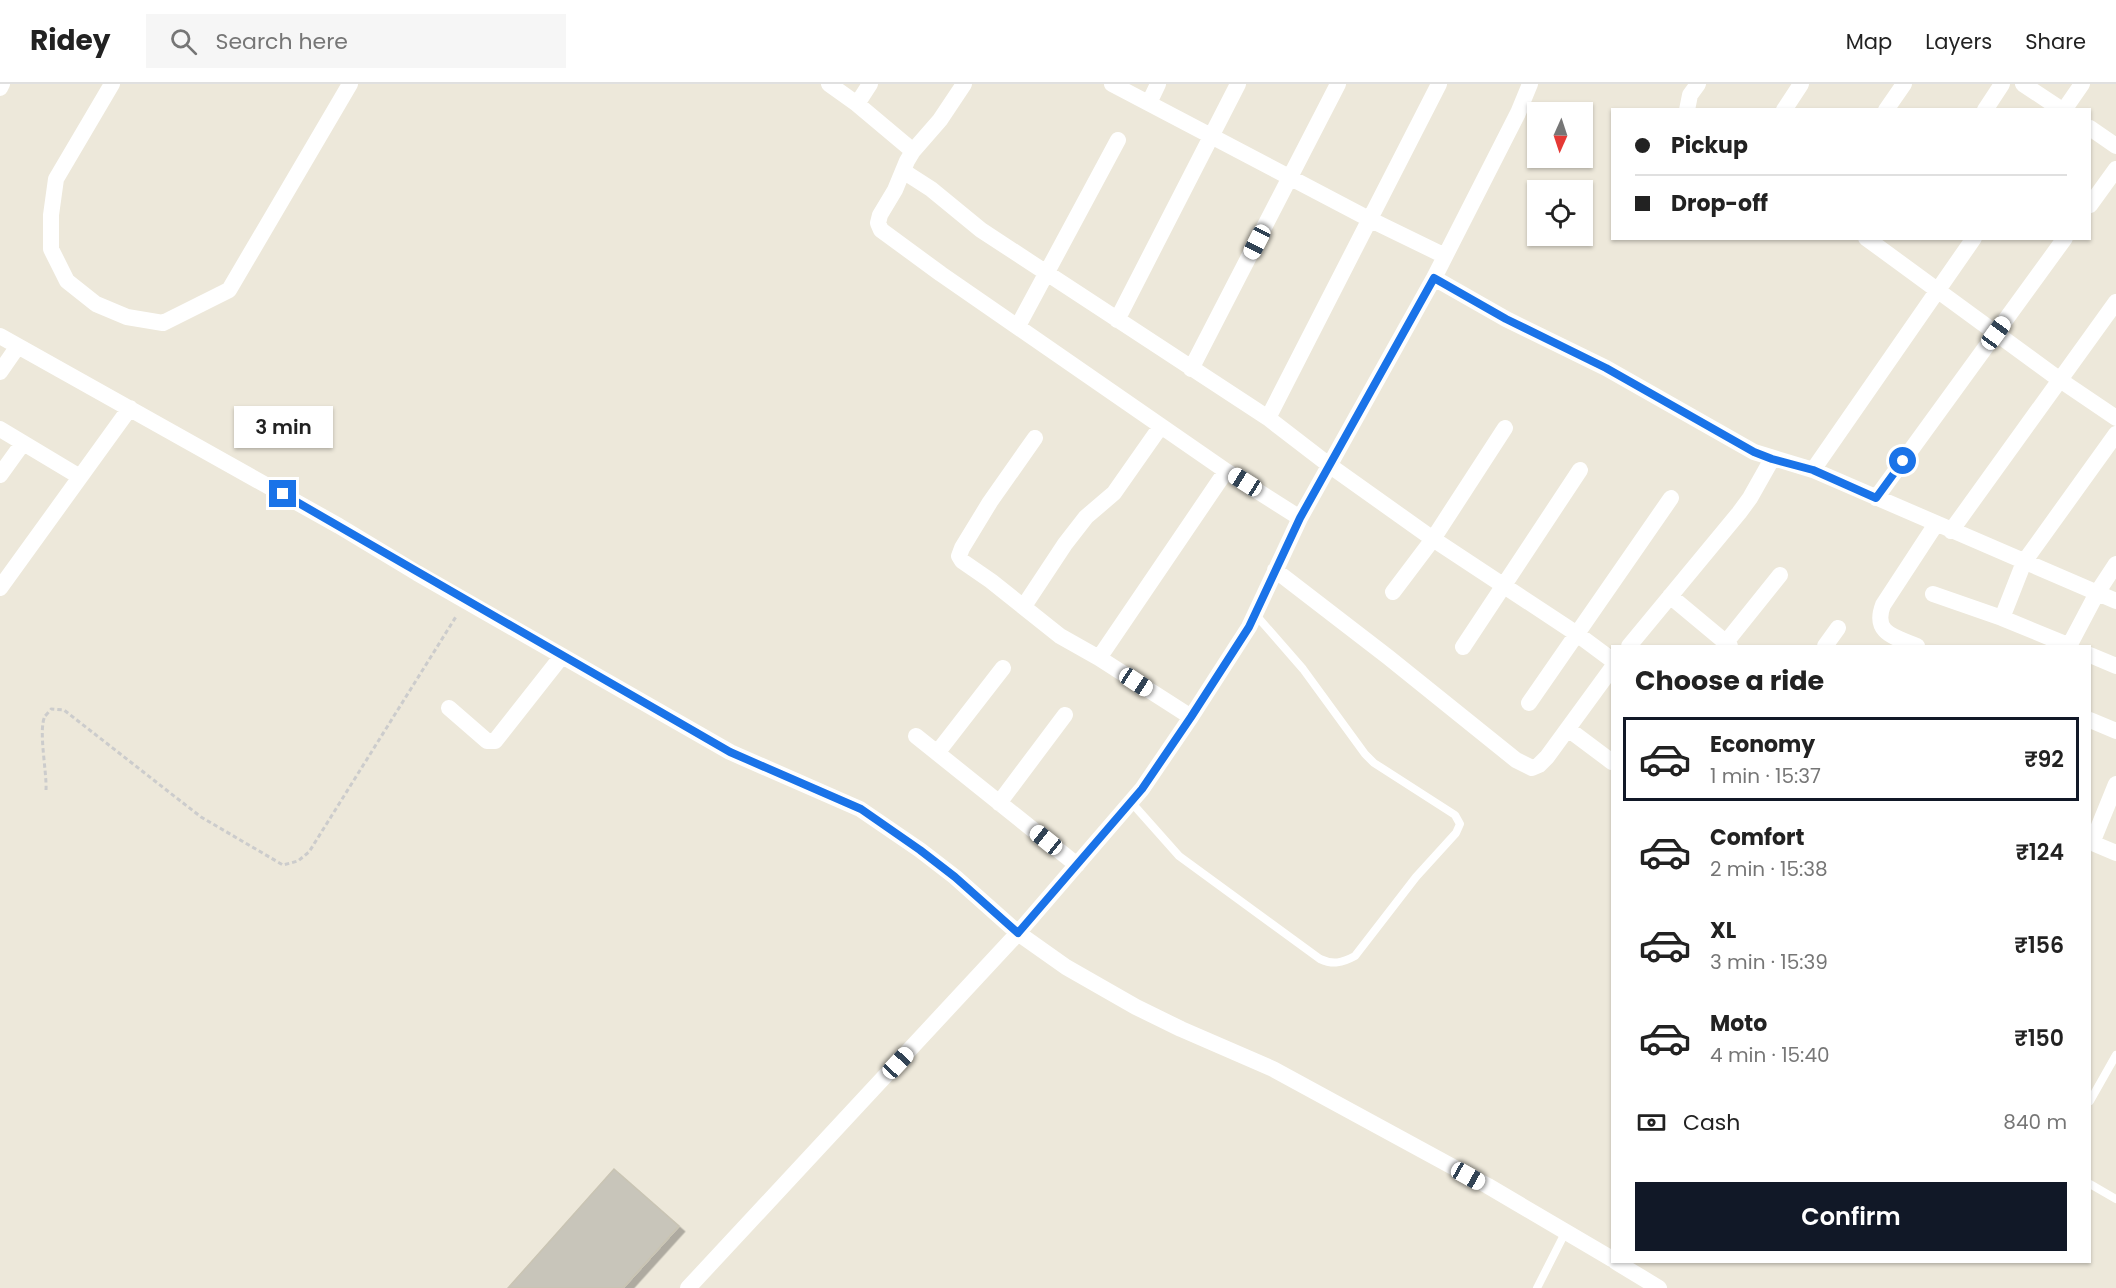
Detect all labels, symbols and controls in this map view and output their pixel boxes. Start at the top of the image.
search box [146,14,566,68]
text: Ridey [30,21,110,60]
icon: search [167,25,200,58]
text: Search here [215,26,348,57]
text: Map [1846,27,1892,56]
text: Layers [1925,27,1992,56]
text: Share [2025,27,2086,56]
north arrow [1527,102,1593,168]
map controls [1527,102,1593,246]
text: Pickup [1671,130,1748,161]
button: locate [1527,180,1593,246]
text: Drop-off [1671,188,1768,219]
car [1241,222,1273,262]
car [1978,313,2014,353]
callout: 3 min [234,407,332,449]
text: 3 min [255,413,312,441]
route start [1889,447,1916,474]
car [1225,465,1265,499]
route end [269,480,296,507]
text: Choose a ride [1635,662,1824,699]
car [1116,665,1156,699]
text: Economy [1710,729,1815,760]
icon: car [1638,732,1692,786]
text: ₹92 [2024,744,2064,775]
text: 1 min · 15:37 [1710,762,1821,790]
car [1026,822,1066,858]
text: Comfort [1710,822,1804,853]
icon: car [1638,825,1692,879]
text: ₹124 [2015,837,2064,868]
text: 2 min · 15:38 [1710,855,1828,883]
text: XL [1710,915,1736,946]
icon: car [1638,918,1692,972]
text: ₹156 [2014,930,2064,961]
text: 3 min · 15:39 [1710,948,1828,976]
text: Moto [1710,1008,1767,1039]
icon: car [1638,1011,1692,1065]
text: ₹150 [2014,1023,2064,1054]
text: 4 min · 15:40 [1710,1041,1830,1069]
car [879,1044,917,1082]
icon: cash [1635,1106,1668,1139]
text: Cash [1683,1107,1740,1138]
text: 840 m [2003,1108,2067,1136]
car [1448,1159,1488,1193]
button: Confirm [1635,1182,2067,1251]

